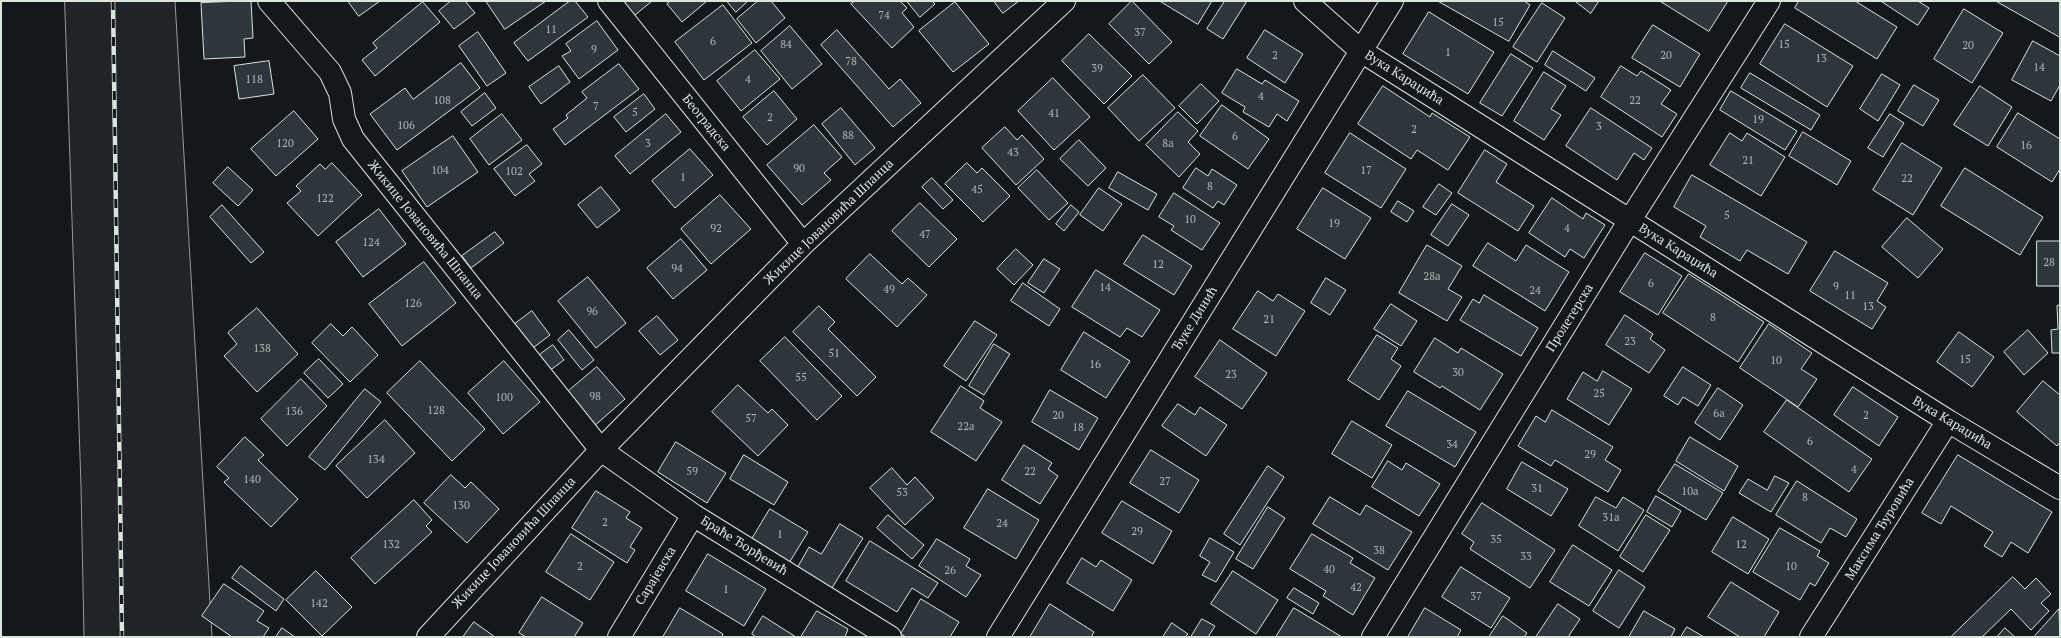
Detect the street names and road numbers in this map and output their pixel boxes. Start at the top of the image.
street label: Вука Караџића [1362,48,1446,108]
street label: Београдска [678,92,734,154]
street label: Жикице Јовановића Шпанца [761,156,897,288]
street label: Жикице Јовановића Шпанца [364,157,486,303]
street label: Вука Караџића [1636,221,1720,281]
street label: Пролетерска [1543,281,1597,355]
street label: Ђуке Динић [1169,284,1221,354]
street label: Вука Караџића [1909,393,1995,453]
street label: Жикице Јовановића Шпанца [449,474,579,612]
street label: Максима Ђуровића [1842,475,1918,583]
street label: Браће Ђорђевић [698,513,790,579]
street label: Сарајевска [632,544,680,608]

